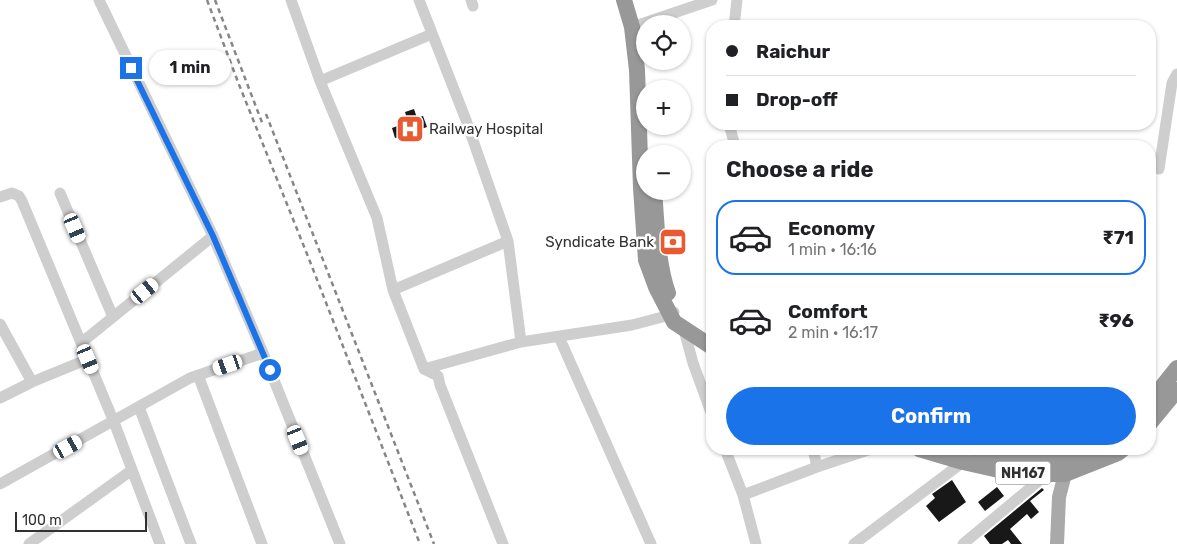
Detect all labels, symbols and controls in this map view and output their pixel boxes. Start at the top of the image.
map controls [636,15,691,200]
button: locate [636,15,691,70]
text: Raichur [756,40,830,63]
callout: 1 min [148,50,231,86]
route end [120,57,142,79]
text: 1 min [170,58,210,77]
button: + [636,80,691,135]
text: Drop-off [756,88,838,111]
hospital icon: Railway Hospital [395,114,425,144]
place label: Railway Hospital [429,120,543,138]
button: − [636,145,691,200]
text: Choose a ride [726,156,873,183]
car [62,211,87,245]
icon: car [728,215,773,260]
text: Economy [788,217,875,240]
text: ₹71 [1102,226,1134,249]
bank icon: Syndicate Bank [658,227,688,257]
place label: Syndicate Bank [545,233,654,251]
text: 1 min · 16:16 [788,240,877,259]
car [128,276,161,306]
icon: car [728,298,773,343]
text: Comfort [788,300,868,323]
text: ₹96 [1098,309,1134,332]
text: 2 min · 16:17 [788,323,878,342]
car [75,342,100,376]
car [211,353,244,377]
route start [259,359,281,381]
button: Confirm [726,387,1136,445]
car [285,423,310,457]
car [51,433,84,461]
road number: NH167 [996,462,1050,484]
scale bar [15,509,148,532]
text: 100 m [22,512,62,529]

